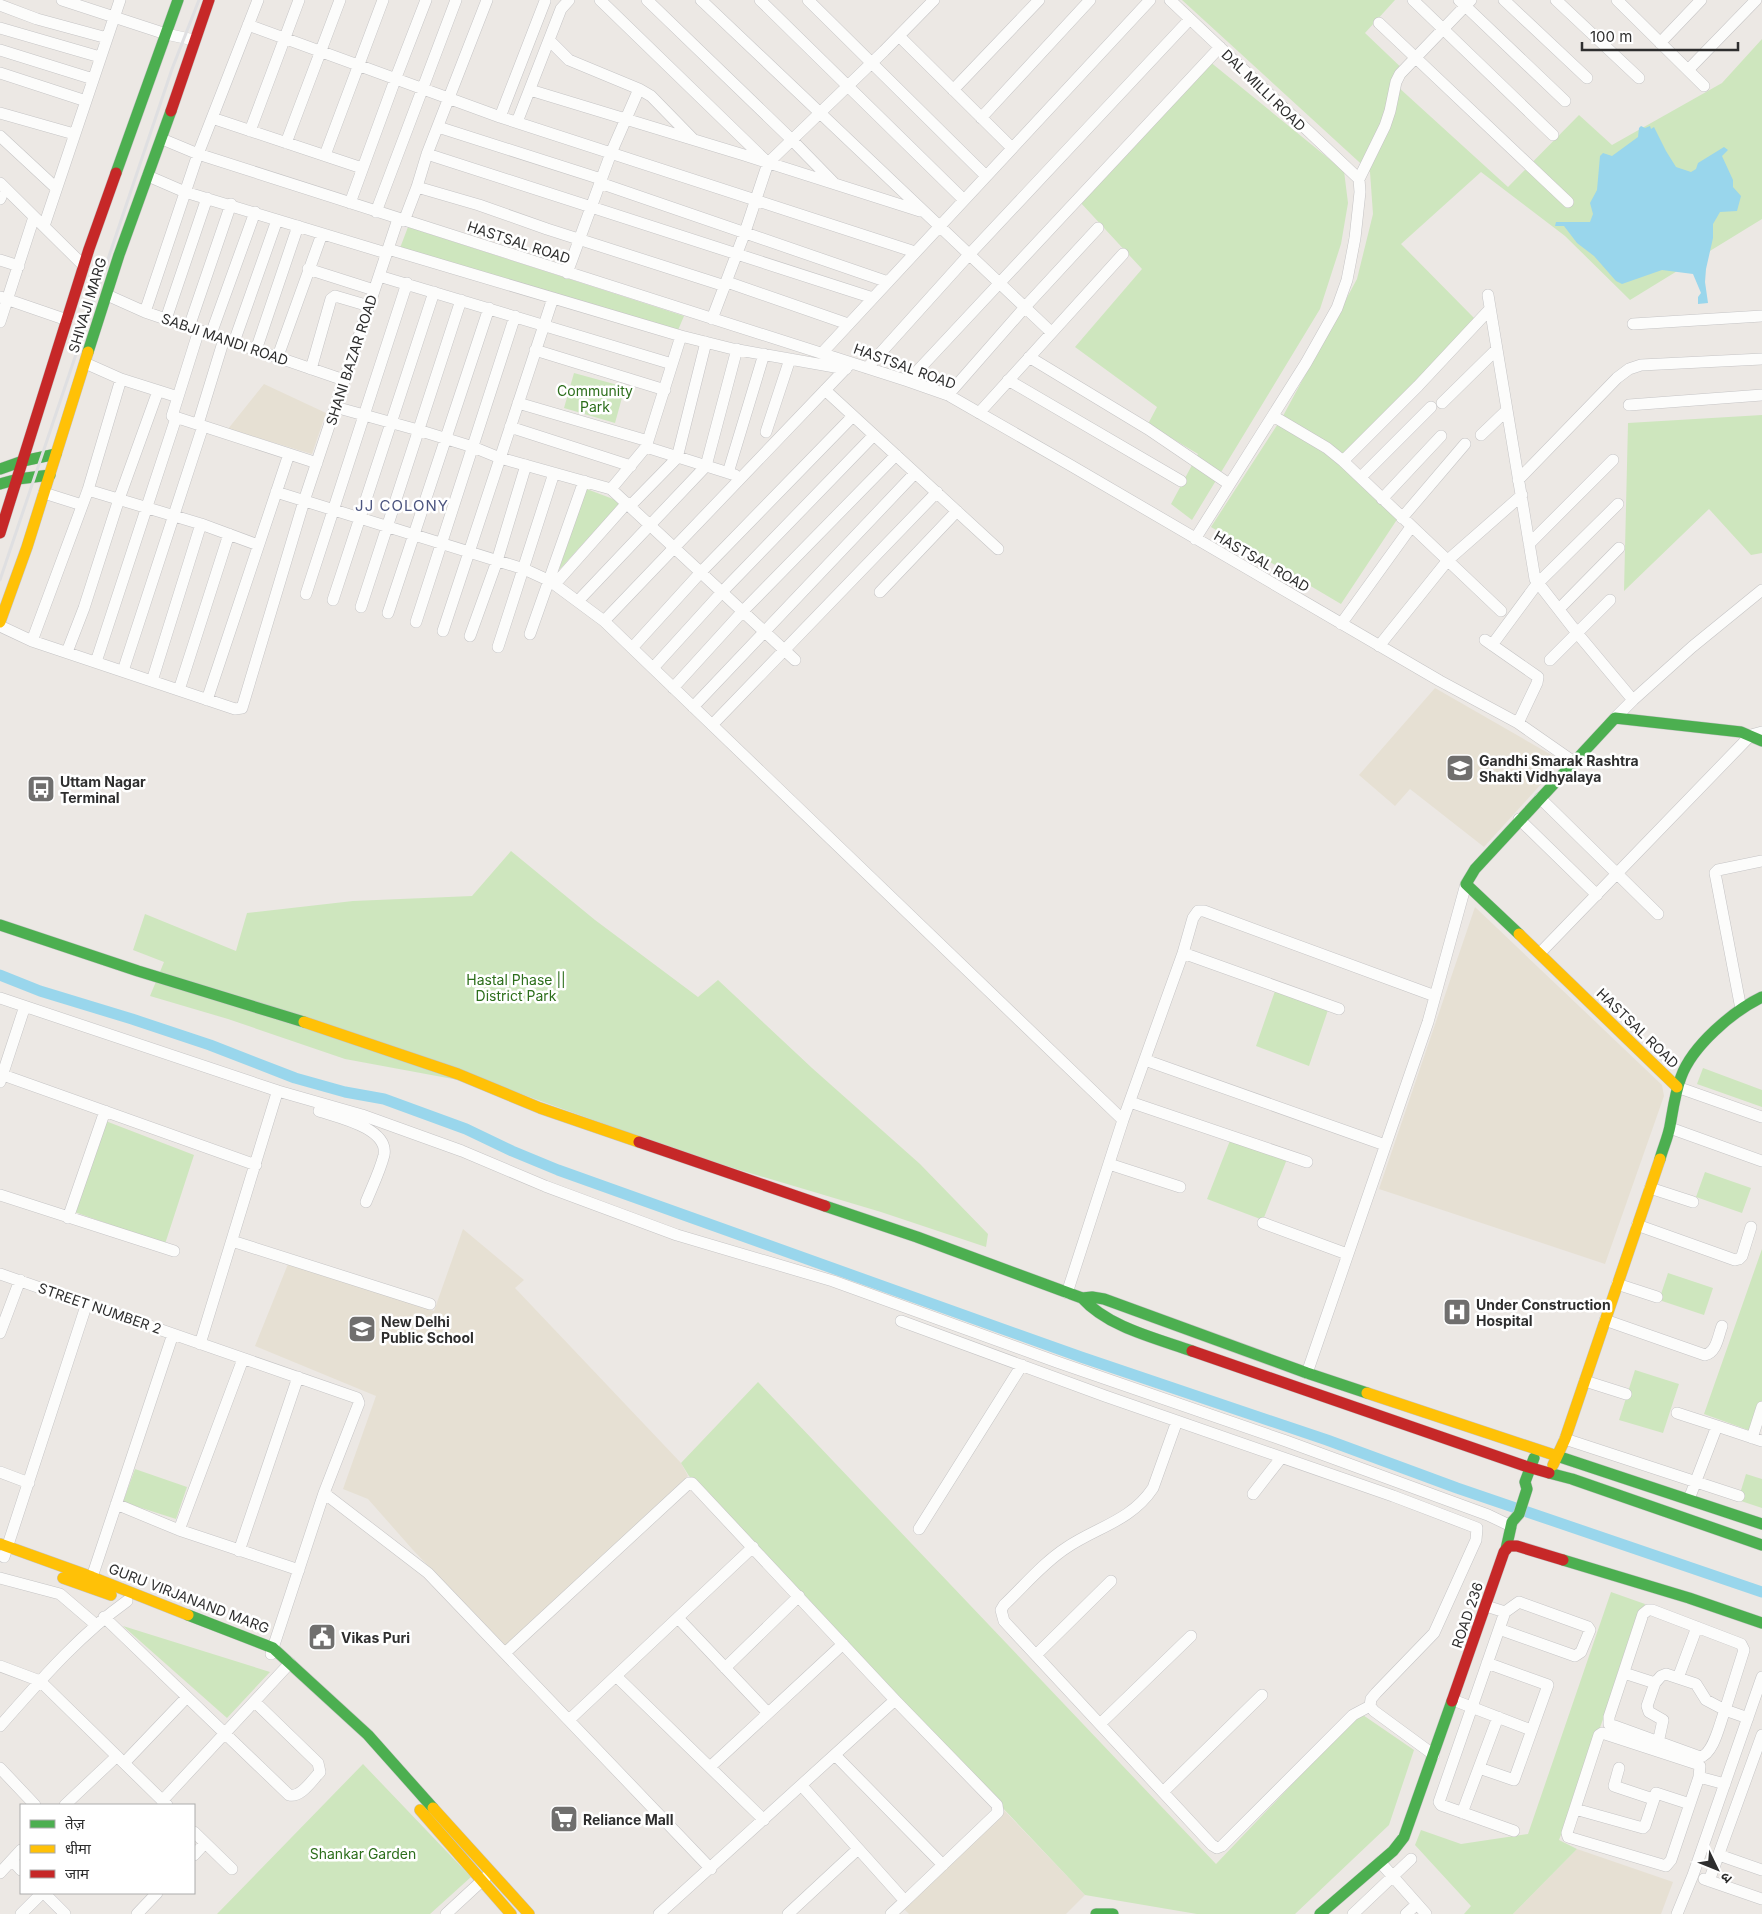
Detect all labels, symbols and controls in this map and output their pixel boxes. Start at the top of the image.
scale bar [1582,20,1738,52]
text: 100 m [1590,27,1632,46]
street label: DAL MILLI ROAD [1219,46,1309,134]
street label: HASTSAL ROAD [465,217,573,267]
street label: SHIVAJI MARG [64,255,110,355]
street label: SHANI BAZAR ROAD [322,292,380,428]
street label: SABJI MANDI ROAD [159,309,291,369]
street label: HASTSAL ROAD [852,340,958,392]
park label: Community Park [557,382,633,415]
district label: JJ COLONY [355,496,449,515]
street label: HASTSAL ROAD [1211,527,1313,595]
place label: Gandhi Smarak Rashtra Shakti Vidhyalaya [1479,752,1639,785]
school or university icon: Gandhi Smarak Rashtra Shakti Vidhyalaya [1445,753,1475,783]
place label: Uttam Nagar Terminal [60,773,146,806]
bus stop icon: Uttam Nagar Terminal [26,774,56,804]
park label: Hastal Phase || District Park [466,971,566,1004]
street label: HASTSAL ROAD [1593,985,1683,1071]
street label: STREET NUMBER 2 [36,1279,164,1337]
place label: Under Construction Hospital [1476,1296,1611,1329]
hospital icon: Under Construction Hospital [1442,1297,1472,1327]
place label: New Delhi Public School [381,1313,474,1346]
school or university icon: New Delhi Public School [347,1314,377,1344]
street label: GURU VIRJANAND MARG [106,1559,272,1637]
street label: ROAD 236 [1448,1580,1486,1650]
public building icon: Vikas Puri [307,1622,337,1652]
place label: Vikas Puri [341,1629,410,1646]
legend [20,1804,195,1894]
supermarket icon: Reliance Mall [549,1804,579,1834]
place label: Reliance Mall [583,1811,673,1828]
text: तेज़ [65,1814,86,1833]
text: धीमा [65,1839,92,1858]
north arrow [1692,1844,1742,1894]
park label: Shankar Garden [310,1845,416,1862]
text: जाम [65,1864,90,1883]
text: उ [1717,1869,1736,1888]

